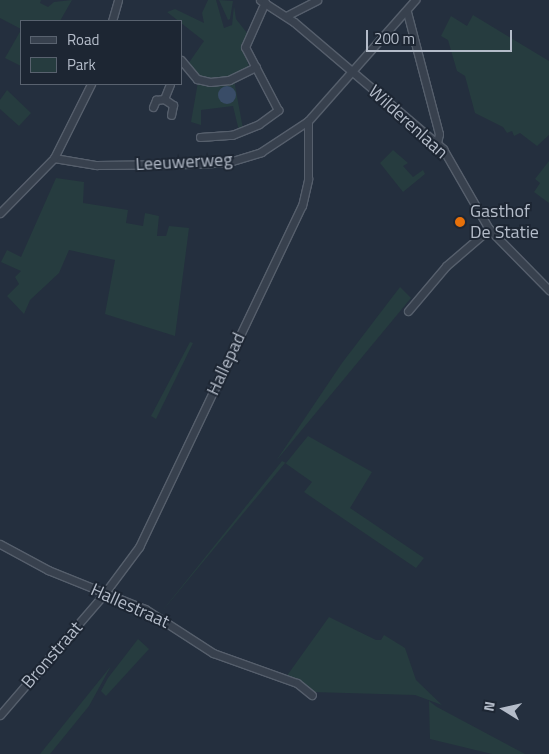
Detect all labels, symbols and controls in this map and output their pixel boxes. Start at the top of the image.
legend [20,20,182,85]
scale bar [369,20,515,52]
text: 200 m [374,27,415,50]
text: Road [67,28,99,51]
text: Park [67,53,96,76]
street label: Wilderenlaan [364,81,452,163]
street label: Leeuwerweg [135,149,233,175]
place label: Gasthof De Statie [470,201,539,243]
marker: Gasthof De Statie [454,216,466,228]
street label: Hallepad [202,329,250,399]
street label: Hallestraat [87,579,173,633]
street label: Bronstraat [17,617,87,693]
north arrow [479,684,529,734]
text: N [478,700,500,713]

